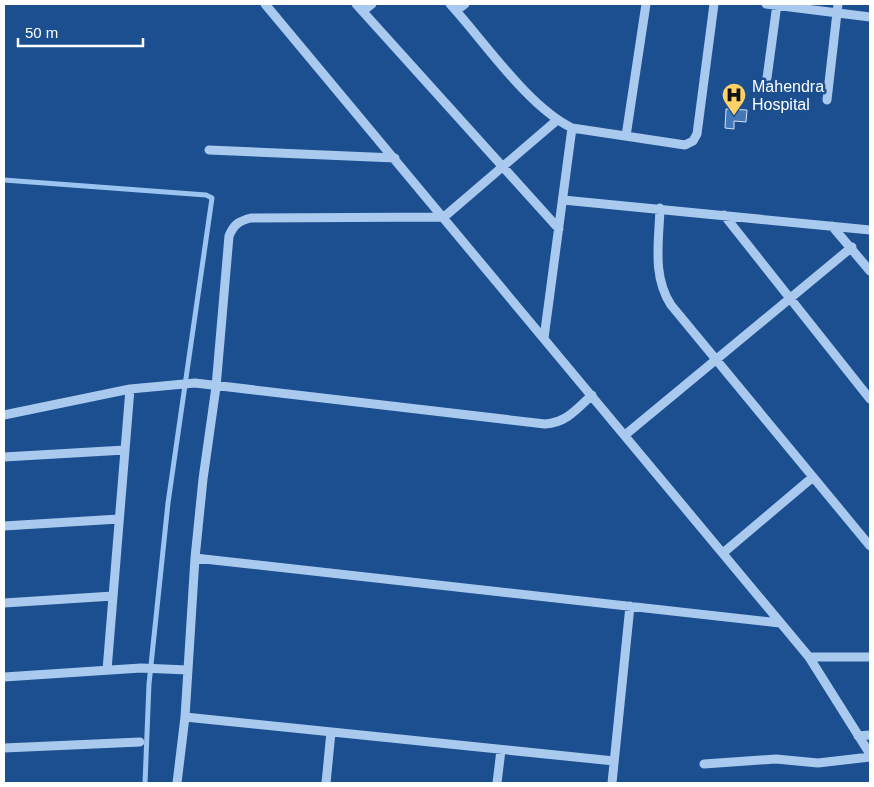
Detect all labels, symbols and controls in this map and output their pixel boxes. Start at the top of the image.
scale bar [18,15,142,47]
text: 50 m [25,24,58,41]
place label: Mahendra Hospital [752,78,824,113]
hospital icon: Mahendra Hospital [721,82,747,116]

